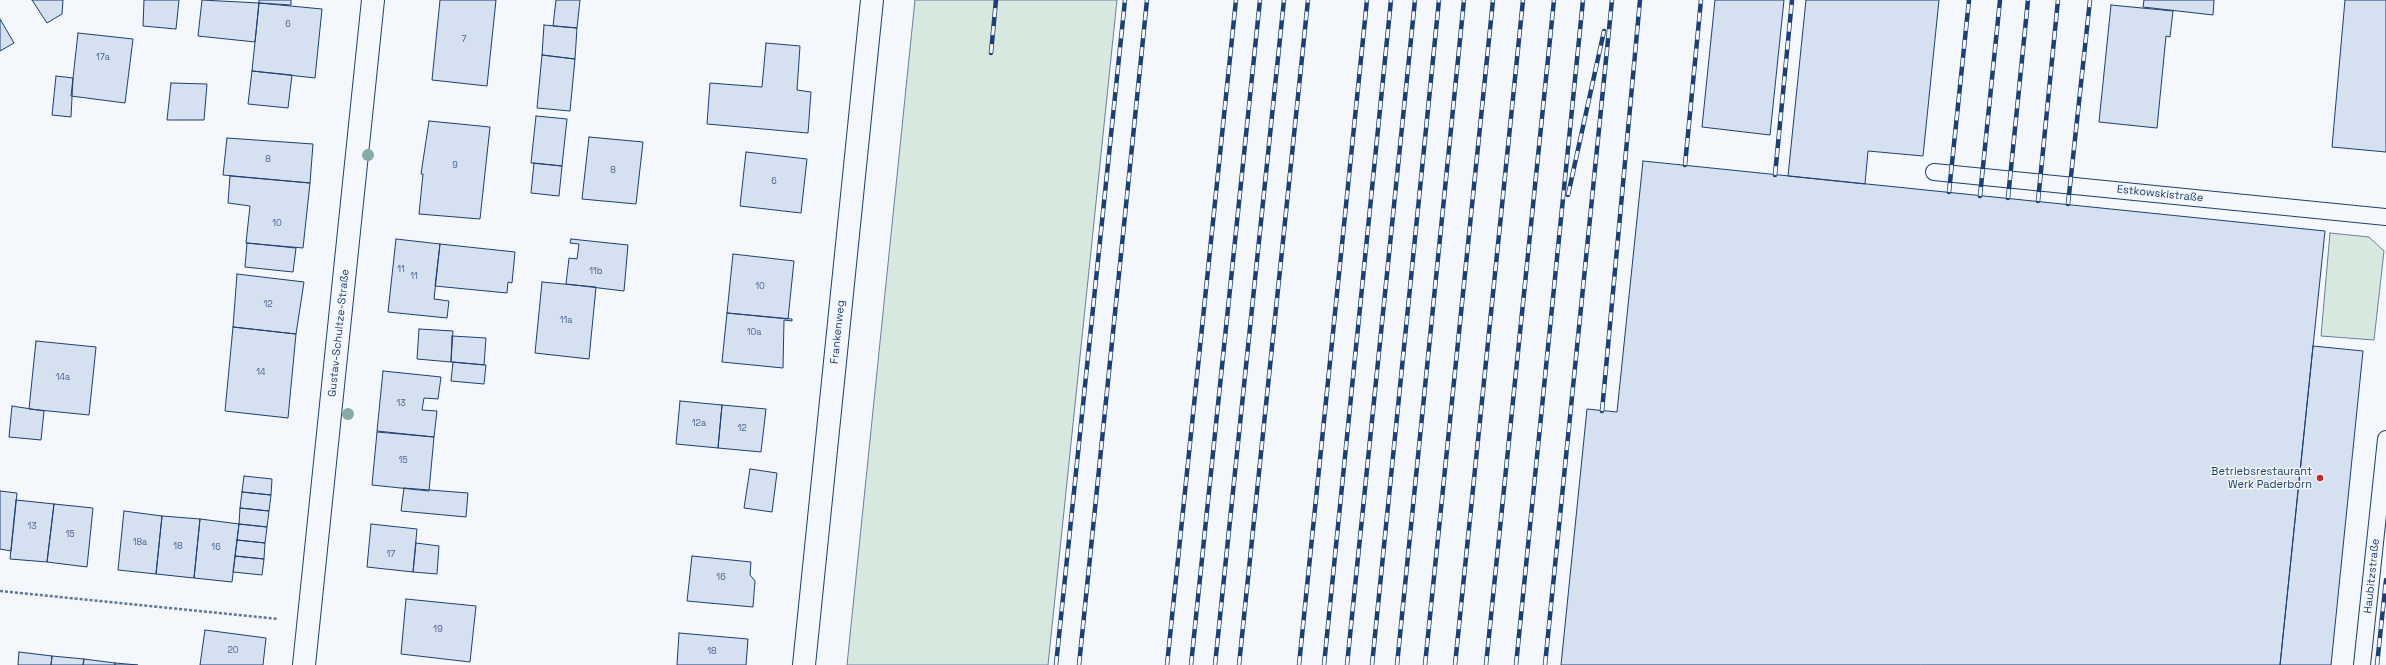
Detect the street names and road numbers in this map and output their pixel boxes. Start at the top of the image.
street label: Estkowskistraße [2116,183,2204,205]
street label: Gustav-Schultze-Straße [326,268,352,398]
street label: Frankenweg [828,299,848,365]
street label: Haubitzstraße [2362,538,2382,614]

